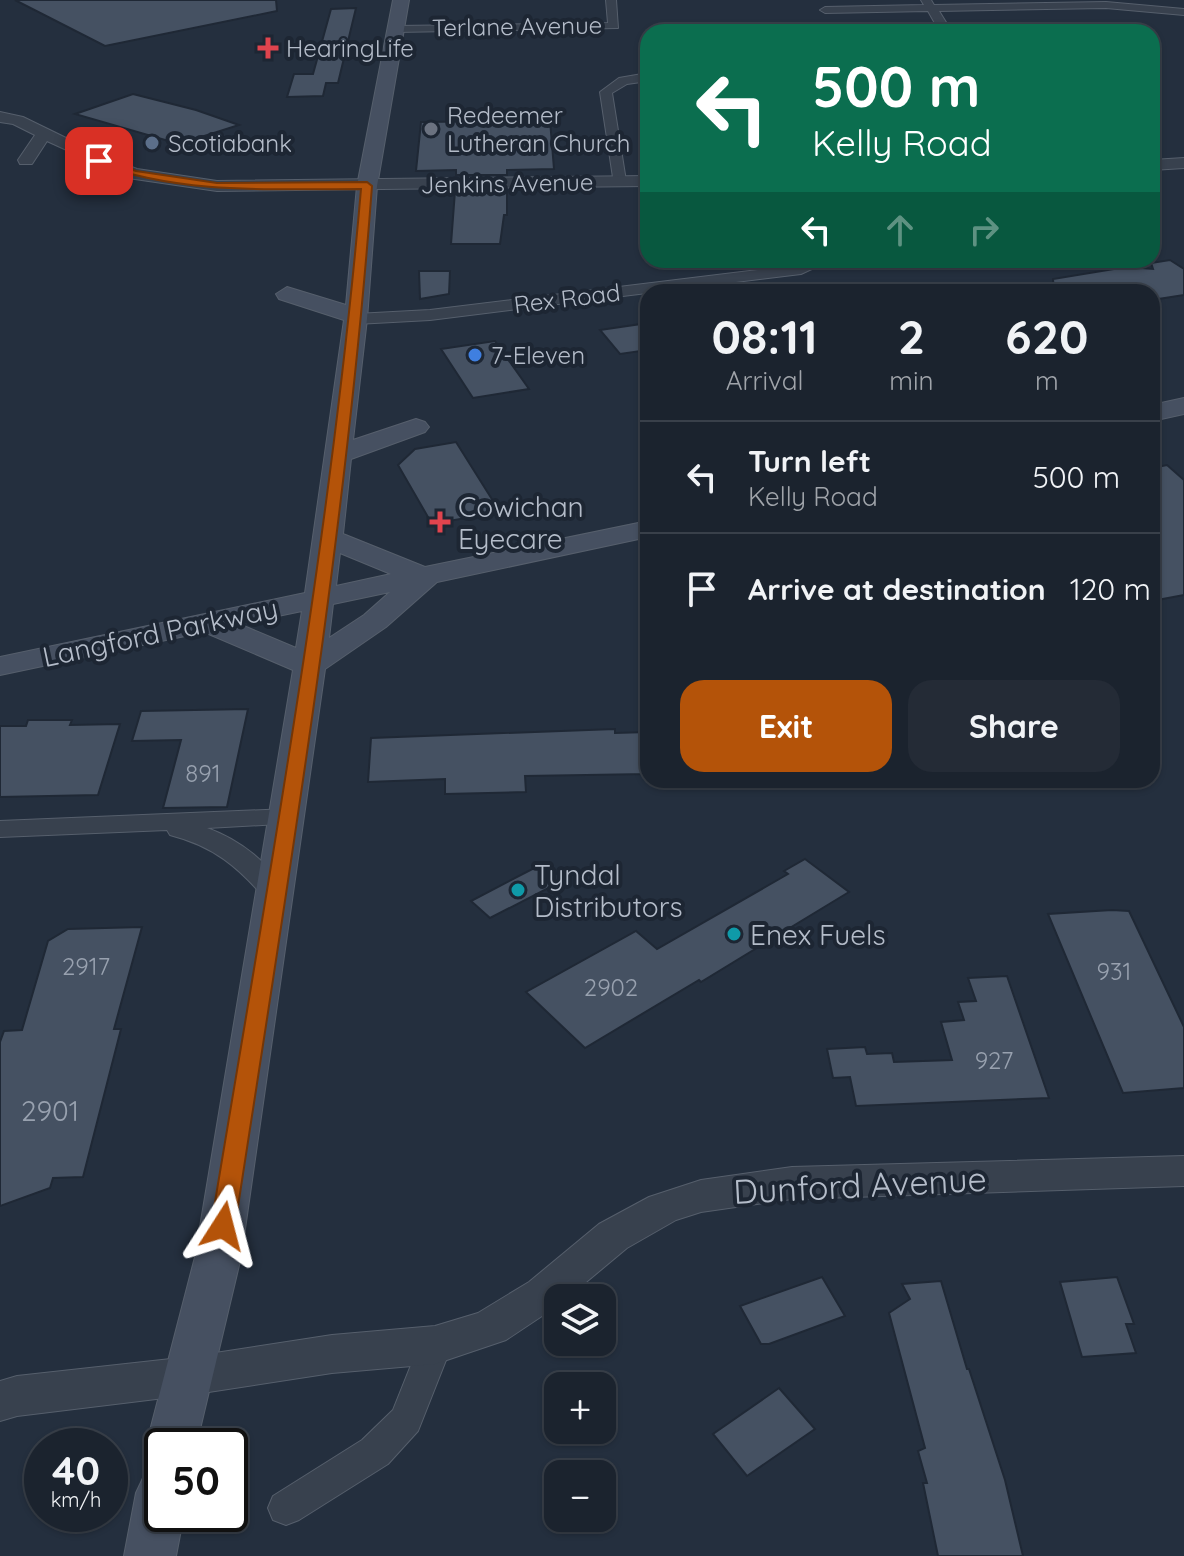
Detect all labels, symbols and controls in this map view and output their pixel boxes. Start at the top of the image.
street label: Terlane Avenue [431,10,603,42]
place label: HearingLife [286,33,414,63]
marker: HearingLife [257,37,279,59]
text: 500 m [812,51,980,121]
icon: left [680,56,784,160]
place label: Redeemer Lutheran Church [447,100,630,158]
marker: Redeemer Lutheran Church [422,120,440,138]
text: Kelly Road [812,120,992,165]
pin [65,127,133,195]
place label: Scotiabank [168,128,292,158]
marker: Scotiabank [143,134,161,152]
icon: arrive [77,139,121,183]
street label: Jenkins Avenue [420,166,594,200]
icon: left [794,208,838,252]
icon: ahead [878,208,922,252]
icon: right [962,208,1006,252]
street label: Rex Road [512,277,622,319]
text: 08:11 [712,306,818,366]
text: 2 [898,306,925,366]
text: 620 [1005,306,1088,366]
place label: 7-Eleven [491,340,585,370]
marker: 7-Eleven [466,346,484,364]
text: Arrival [726,364,804,397]
text: min [889,364,934,397]
text: m [1035,364,1059,397]
text: Turn left [748,442,871,480]
icon: left [680,455,724,499]
text: 500 m [1032,458,1120,496]
text: Kelly Road [748,480,878,513]
place label: Cowichan Eyecare [458,489,584,556]
marker: Cowichan Eyecare [429,511,451,533]
icon: arrive [680,567,724,611]
text: Arrive at destination [748,570,1046,608]
text: 120 m [1070,570,1151,608]
street label: Langford Parkway [39,590,281,674]
button: Exit [680,680,892,772]
button: Share [908,680,1120,772]
house number: 891 [185,758,221,788]
place label: Tyndal Distributors [534,857,683,924]
marker: Tyndal Distributors [509,881,527,899]
place label: Enex Fuels [750,917,886,952]
marker: Enex Fuels [725,925,743,943]
house number: 2917 [62,951,110,981]
house number: 931 [1097,956,1131,986]
house number: 2902 [584,972,638,1002]
house number: 927 [975,1045,1013,1075]
house number: 2901 [21,1093,79,1128]
street label: Dunford Avenue [732,1157,988,1213]
position arrow [181,1184,265,1268]
map controls [544,1284,616,1532]
button: layers [544,1284,616,1356]
button: + [544,1372,616,1444]
speed limit sign: 50 [144,1428,248,1532]
text: 40 [52,1445,100,1495]
button: − [544,1460,616,1532]
text: km/h [51,1487,101,1512]

